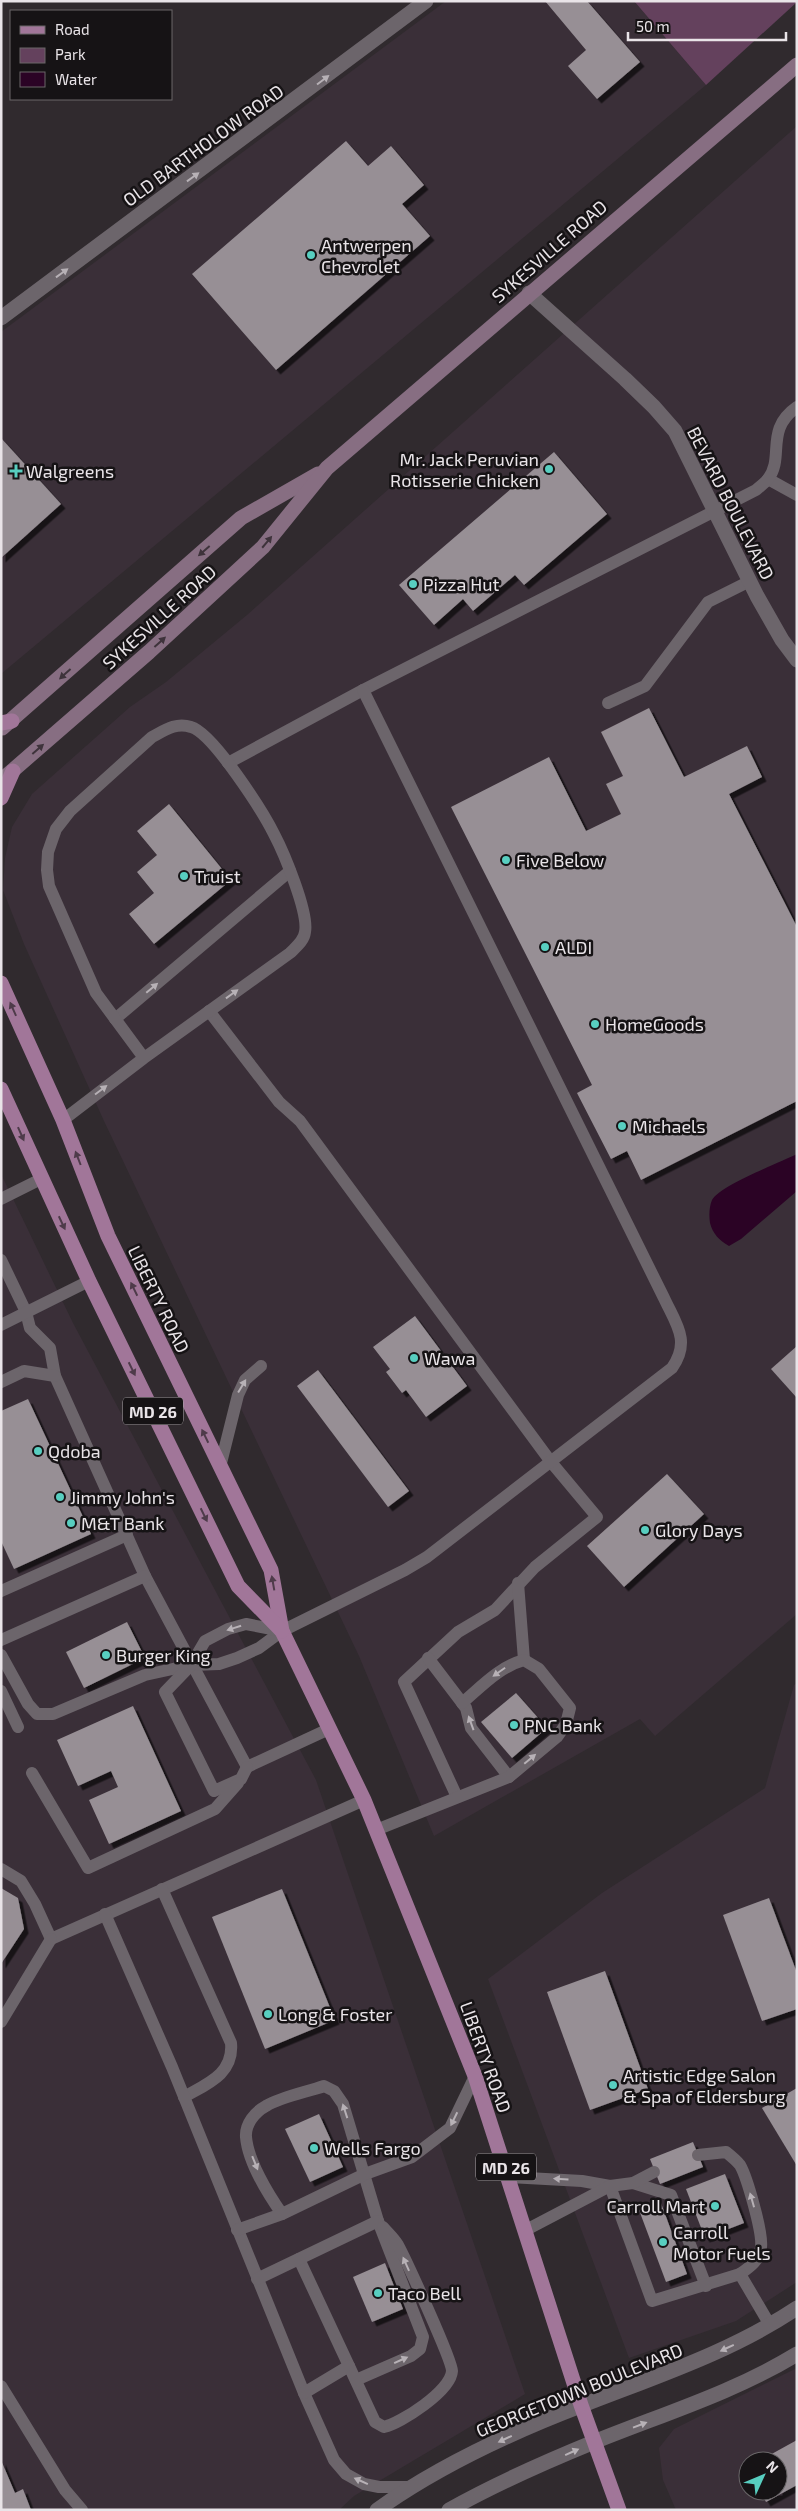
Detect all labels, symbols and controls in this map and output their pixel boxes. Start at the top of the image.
legend [10,10,172,100]
scale bar [628,10,786,42]
text: 50 m [636,17,670,35]
text: Road [55,20,90,38]
text: Park [55,45,86,63]
text: Water [55,70,97,88]
one-way arrow [316,74,329,85]
street label: OLD BARTHOLOW ROAD [118,79,288,211]
one-way arrow [186,171,199,182]
street label: SYKESVILLE ROAD [487,195,611,307]
place label: Antwerpen Chevrolet [321,234,412,277]
marker: Antwerpen Chevrolet [305,249,317,261]
one-way arrow [55,267,68,278]
street label: BEVARD BOULEVARD [683,423,779,583]
place label: Mr. Jack Peruvian Rotisserie Chicken [390,448,539,491]
place label: Walgreens [26,460,114,482]
marker: Mr. Jack Peruvian Rotisserie Chicken [543,463,555,475]
marker: Walgreens [10,465,22,477]
one-way arrow [261,536,272,549]
one-way arrow [198,545,211,556]
street label: SYKESVILLE ROAD [98,560,220,674]
place label: Pizza Hut [423,573,500,595]
marker: Pizza Hut [407,578,419,590]
one-way arrow [154,636,166,648]
one-way arrow [59,668,71,680]
one-way arrow [32,743,44,755]
place label: Five Below [516,849,605,871]
marker: Five Below [500,854,512,866]
place label: Truist [194,865,241,887]
marker: Truist [178,870,190,882]
place label: ALDI [555,936,592,958]
marker: ALDI [539,941,551,953]
one-way arrow [146,982,159,993]
one-way arrow [226,989,239,999]
one-way arrow [9,1002,17,1016]
place label: HomeGoods [605,1013,704,1035]
marker: HomeGoods [589,1018,601,1030]
one-way arrow [94,1085,108,1095]
place label: Michaels [632,1115,706,1137]
marker: Michaels [616,1120,628,1132]
one-way arrow [17,1127,25,1141]
one-way arrow [74,1150,82,1165]
one-way arrow [58,1216,66,1230]
street label: LIBERTY ROAD [124,1242,194,1356]
one-way arrow [130,1282,138,1297]
place label: Wawa [424,1347,475,1369]
marker: Wawa [408,1352,420,1364]
one-way arrow [128,1362,136,1376]
one-way arrow [238,1380,247,1393]
road number: MD 26 [123,1398,183,1424]
one-way arrow [201,1428,209,1443]
place label: Qdoba [48,1440,101,1462]
marker: Qdoba [32,1445,44,1457]
place label: Jimmy John's [70,1486,175,1508]
marker: Jimmy John's [54,1491,66,1503]
one-way arrow [200,1508,208,1522]
place label: M&T Bank [81,1512,164,1534]
marker: M&T Bank [65,1517,77,1529]
place label: Glory Days [655,1519,743,1541]
marker: Glory Days [639,1524,651,1536]
one-way arrow [269,1575,277,1590]
one-way arrow [227,1624,242,1632]
place label: Burger King [116,1644,211,1666]
marker: Burger King [100,1649,112,1661]
one-way arrow [492,1667,505,1677]
place label: PNC Bank [524,1714,602,1736]
one-way arrow [467,1715,475,1730]
marker: PNC Bank [508,1719,520,1731]
one-way arrow [524,1753,536,1765]
street label: LIBERTY ROAD [456,1998,516,2116]
place label: Long & Foster [278,2003,392,2025]
marker: Long & Foster [262,2008,274,2020]
place label: Artistic Edge Salon & Spa of Eldersburg [623,2064,786,2107]
marker: Artistic Edge Salon & Spa of Eldersburg [607,2079,619,2091]
one-way arrow [341,2103,349,2118]
one-way arrow [450,2112,458,2127]
place label: Wells Fargo [324,2137,421,2159]
marker: Wells Fargo [308,2142,320,2154]
road number: MD 26 [476,2154,536,2180]
one-way arrow [251,2156,259,2170]
one-way arrow [553,2175,569,2183]
one-way arrow [747,2192,755,2207]
place label: Carroll Mart [606,2195,705,2217]
marker: Carroll Mart [709,2200,721,2212]
place label: Carroll Motor Fuels [673,2221,771,2264]
marker: Carroll Motor Fuels [657,2236,669,2248]
one-way arrow [402,2257,410,2271]
place label: Taco Bell [388,2282,462,2304]
marker: Taco Bell [372,2287,384,2299]
street label: GEORGETOWN BOULEVARD [472,2338,686,2442]
one-way arrow [720,2344,734,2352]
one-way arrow [394,2356,408,2364]
one-way arrow [633,2421,648,2429]
one-way arrow [497,2434,512,2443]
one-way arrow [565,2448,579,2456]
north arrow [738,2451,788,2501]
text: N [763,2457,782,2476]
one-way arrow [354,2477,368,2485]

